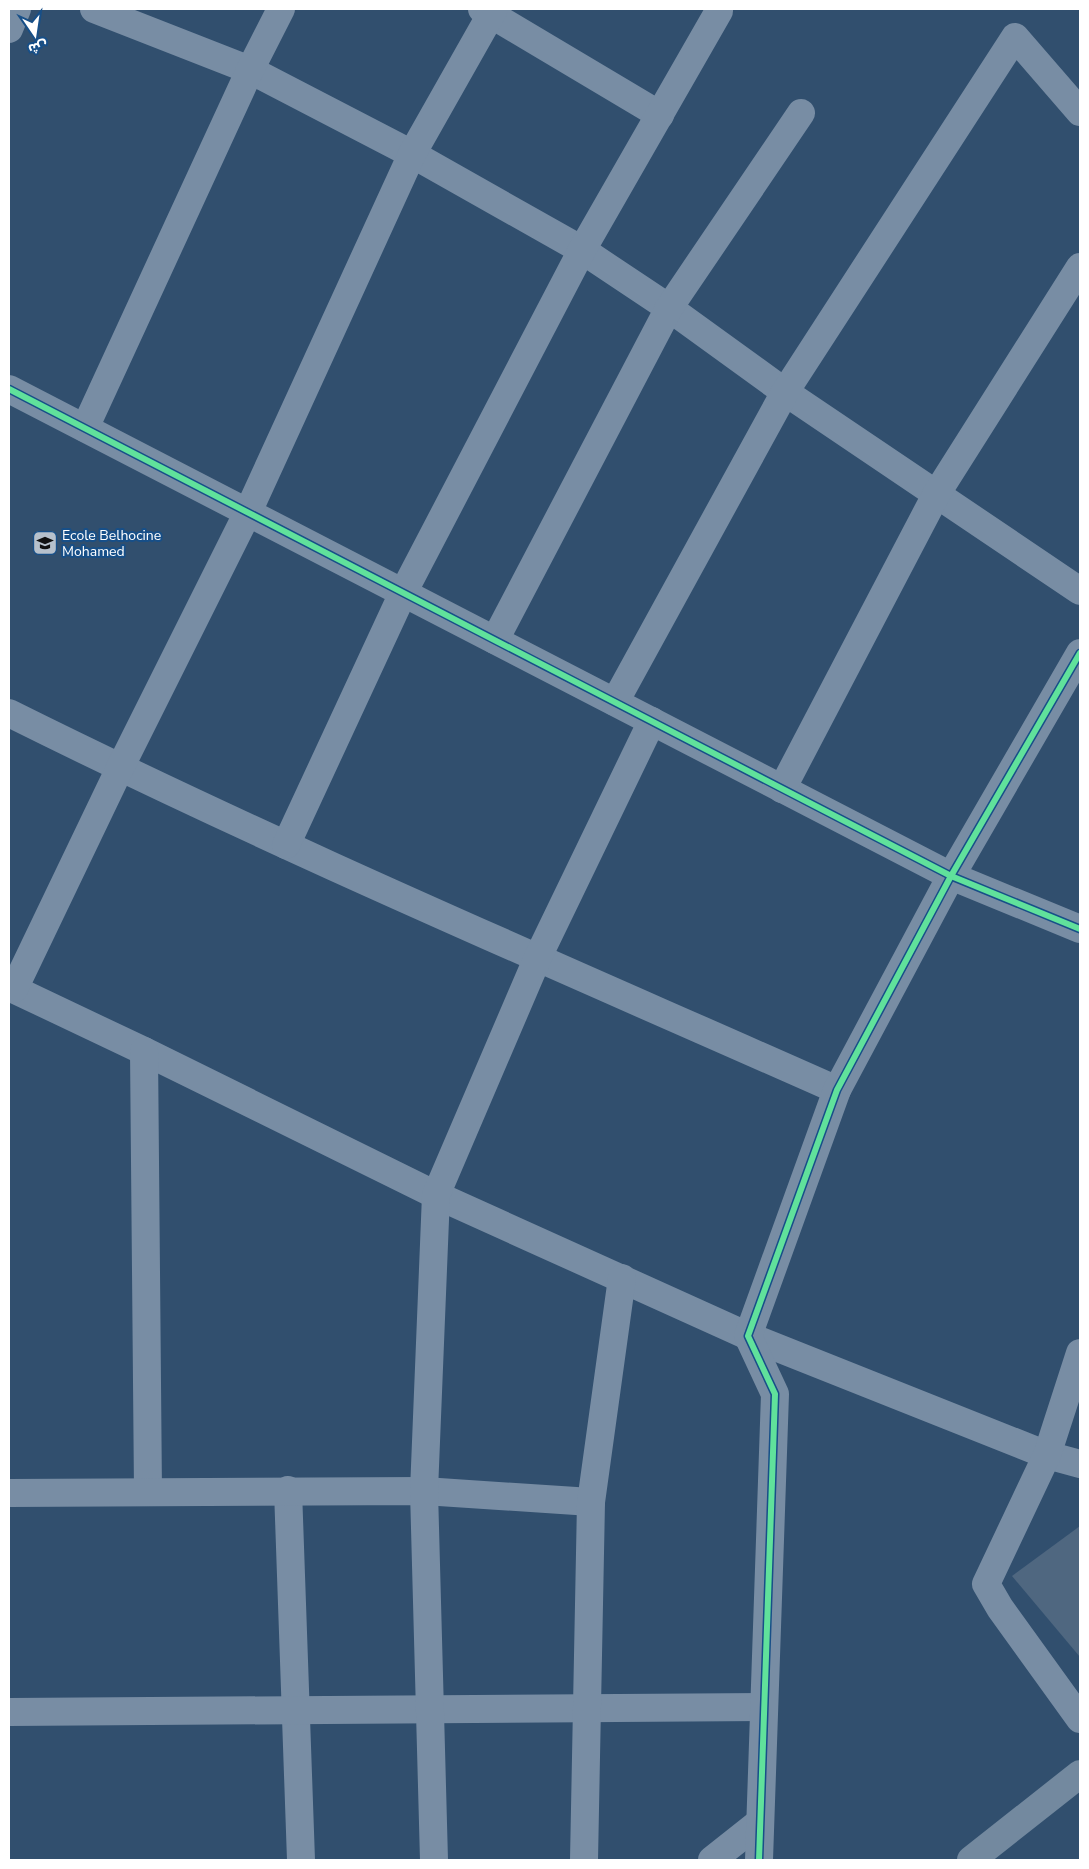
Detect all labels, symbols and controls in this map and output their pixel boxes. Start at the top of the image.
north arrow [10,10,60,60]
text: ش [26,36,49,59]
place label: Ecole Belhocine Mohamed [62,526,161,561]
school or university icon: Ecole Belhocine Mohamed [32,530,58,556]

